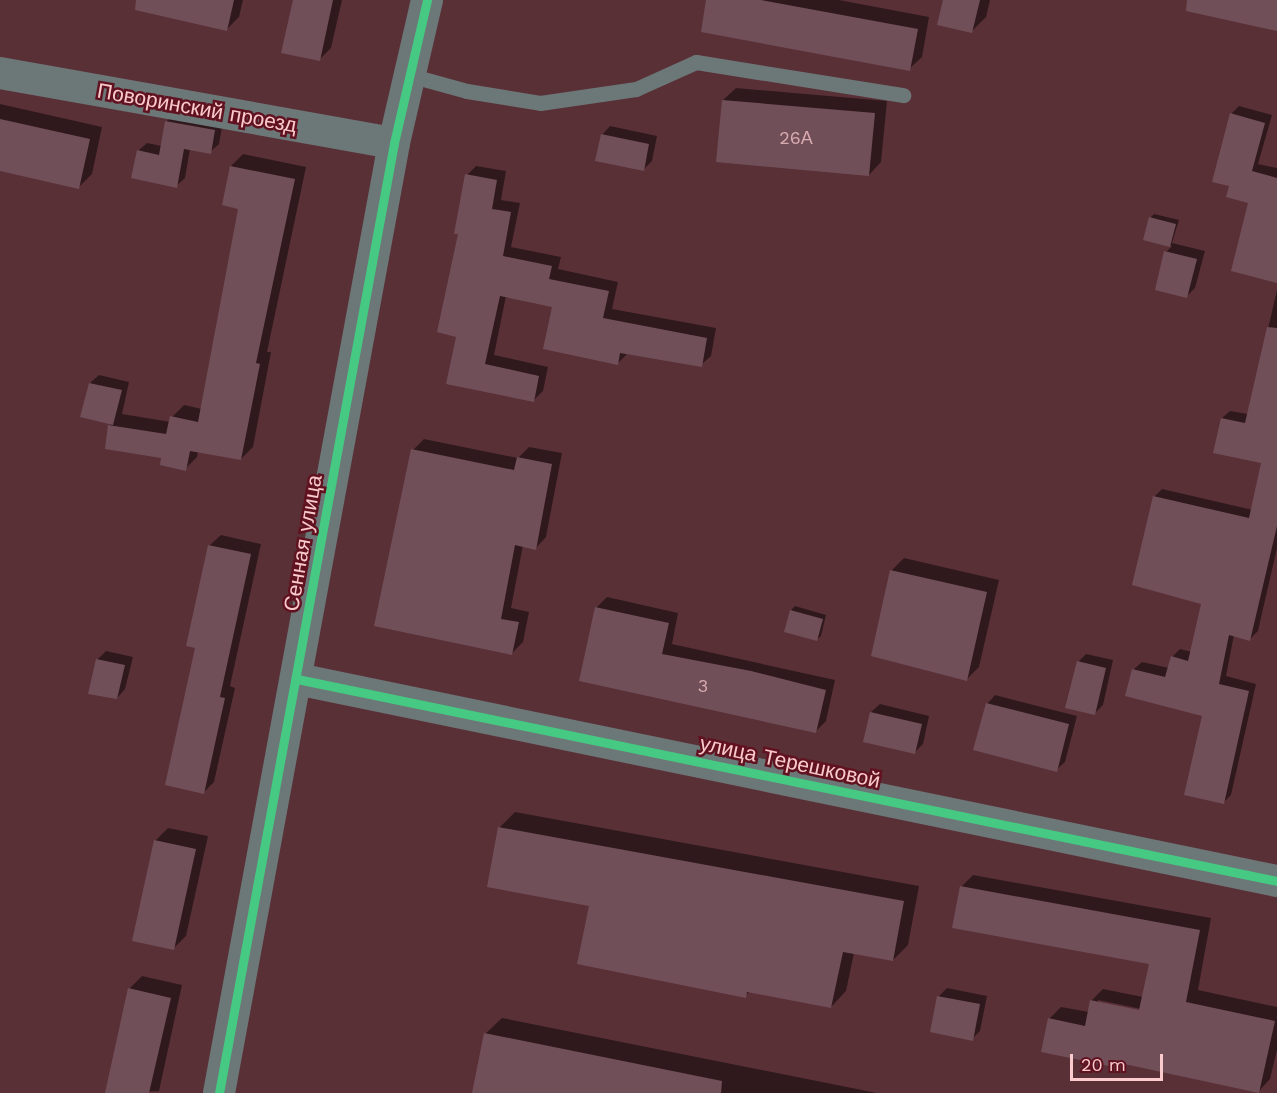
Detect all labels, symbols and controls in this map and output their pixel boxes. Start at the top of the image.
street label: Поворинский проезд [95,78,299,138]
house number: 26А [779,127,813,149]
street label: Сенная улица [279,473,327,613]
house number: 3 [698,675,708,697]
street label: улица Терешковой [697,731,883,793]
scale bar [1073,1042,1166,1080]
text: 20 m [1081,1054,1126,1075]

